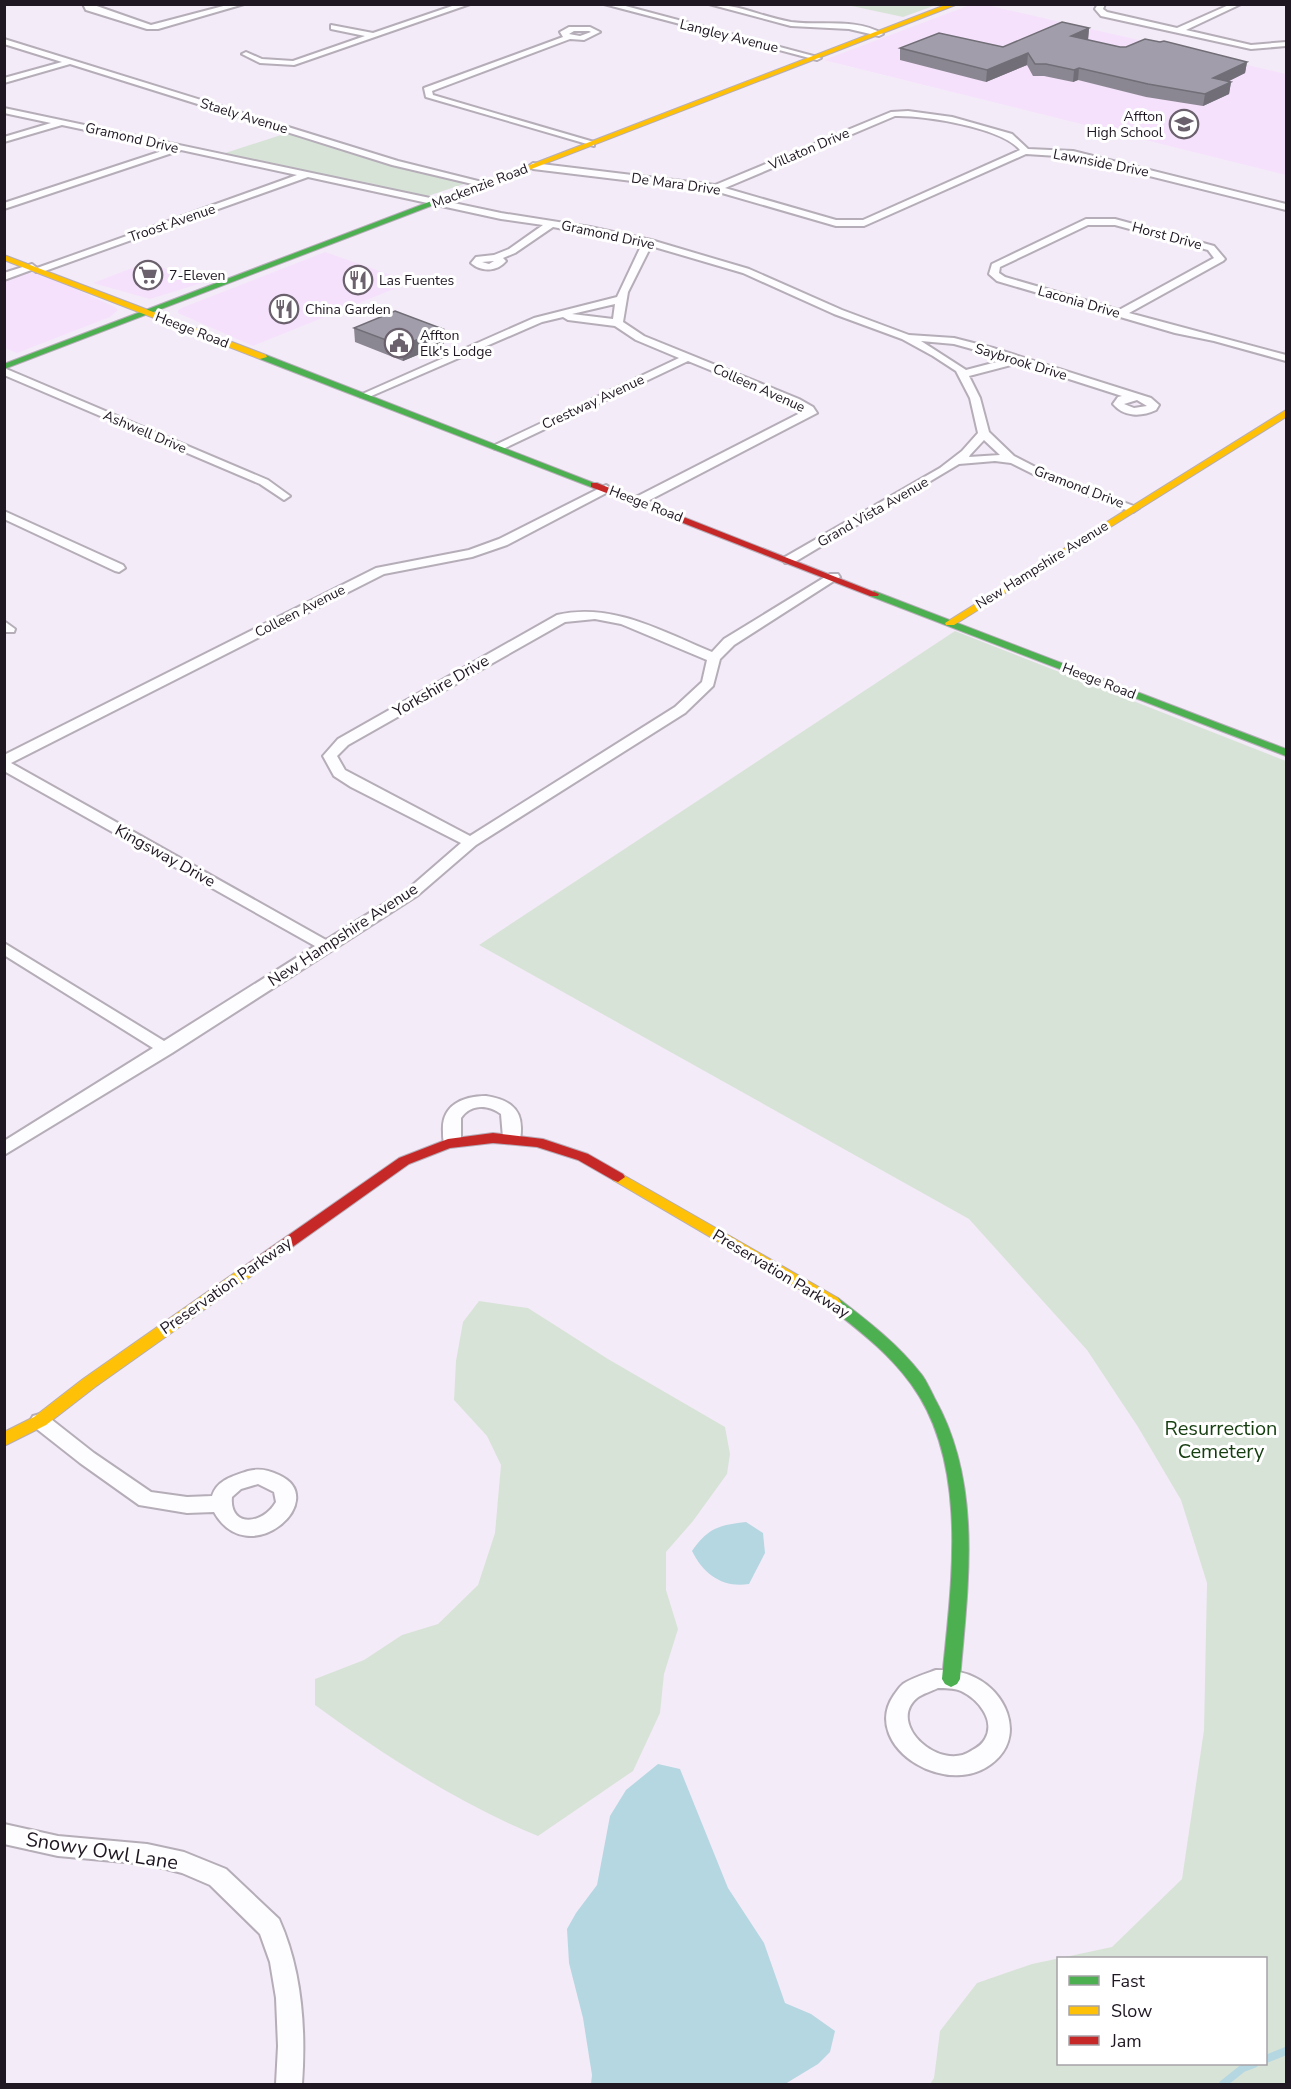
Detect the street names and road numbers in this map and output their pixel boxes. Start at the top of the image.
street label: Langley Avenue [678,15,780,57]
street label: Staely Avenue [198,94,290,138]
street label: Gramond Drive [83,118,181,158]
street label: Villaton Drive [765,123,852,175]
street label: Lawnside Drive [1052,144,1150,182]
street label: Mackenzie Road [429,159,531,213]
street label: De Mara Drive [630,168,722,200]
street label: Troost Avenue [126,199,218,247]
street label: Gramond Drive [559,216,657,254]
street label: Horst Drive [1130,218,1204,254]
street label: Laconia Drive [1036,281,1122,323]
street label: Heege Road [152,307,232,353]
street label: Saybrook Drive [973,339,1069,385]
street label: Colleen Avenue [710,359,808,417]
street label: Crestway Avenue [539,370,647,434]
street label: Ashwell Drive [100,406,190,458]
street label: Gramond Drive [1031,461,1127,513]
street label: Grand Vista Avenue [814,472,932,552]
street label: Heege Road [606,481,686,527]
street label: New Hampshire Avenue [972,516,1112,614]
street label: Colleen Avenue [252,580,348,642]
street label: Yorkshire Drive [388,650,493,723]
street label: Heege Road [1059,658,1139,704]
street label: Kingsway Drive [111,819,219,893]
street label: New Hampshire Avenue [264,878,422,992]
street label: Preservation Parkway [708,1224,854,1324]
street label: Preservation Parkway [156,1232,297,1340]
street label: Snowy Owl Lane [24,1826,180,1876]

